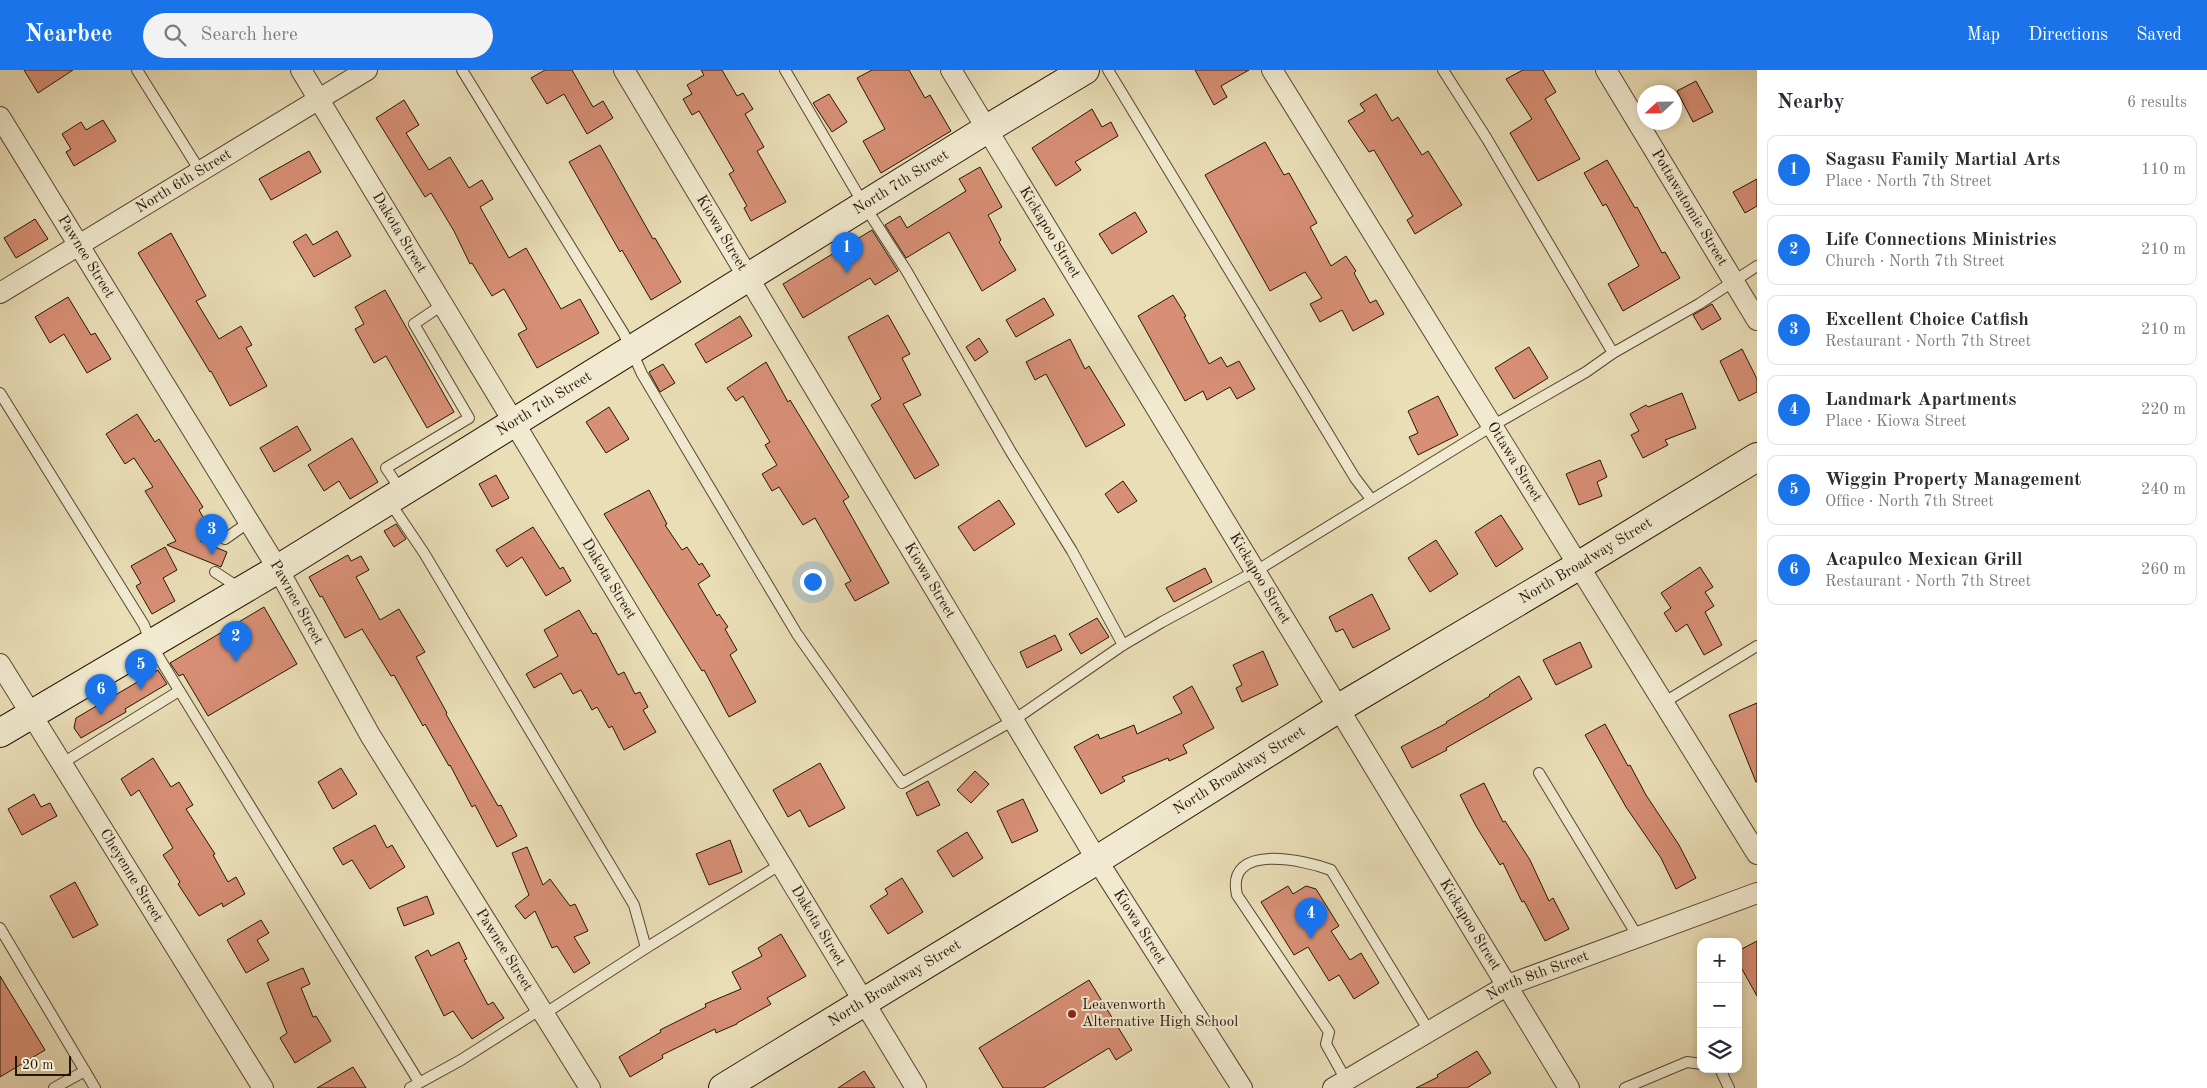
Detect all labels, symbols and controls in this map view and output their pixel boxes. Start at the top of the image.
search box [143,13,493,58]
icon: search [161,21,189,49]
text: Nearbee [25,23,113,47]
text: Search here [201,26,298,45]
text: Map [1967,26,2000,44]
text: Directions [2028,26,2108,44]
text: Saved [2136,26,2182,44]
north arrow [1637,85,1682,130]
text: Nearby [1777,92,1845,113]
text: 6 results [2127,95,2187,111]
street label: North 6th Street [133,147,234,216]
street label: North 7th Street [851,147,951,217]
street label: Pottawatomie Street [1649,147,1730,268]
text: Sagasu Family Martial Arts [1825,151,2060,170]
text: 1 [1789,162,1799,178]
text: 110 m [2141,162,2186,178]
text: Place · North 7th Street [1825,174,1992,190]
street label: Kickapoo Street [1016,184,1083,281]
street label: Dakota Street [369,190,429,275]
street label: Kiowa Street [693,193,750,273]
street label: Pawnee Street [55,213,117,301]
text: Life Connections Ministries [1825,231,2056,250]
pin: 1 [831,232,863,273]
text: 2 [1789,242,1799,258]
text: 210 m [2141,242,2186,258]
text: Church · North 7th Street [1825,254,2005,270]
text: Excellent Choice Catfish [1825,311,2029,330]
text: 3 [1789,322,1799,338]
text: 210 m [2141,322,2186,338]
text: Restaurant · North 7th Street [1825,334,2031,350]
street label: North 7th Street [494,369,594,439]
text: Landmark Apartments [1825,391,2017,410]
text: 4 [1789,402,1799,418]
text: 220 m [2141,402,2186,418]
text: Place · Kiowa Street [1825,414,1967,430]
street label: Ottawa Street [1484,420,1545,505]
text: Wiggin Property Management [1825,471,2081,490]
text: 5 [1789,482,1799,498]
text: 240 m [2141,482,2186,498]
text: Office · North 7th Street [1825,494,1994,510]
pin: 3 [196,514,228,555]
street label: North Broadway Street [1517,515,1655,607]
street label: Kickapoo Street [1226,530,1293,627]
street label: Dakota Street [579,536,639,622]
street label: Kiowa Street [901,540,958,621]
text: Acapulco Mexican Grill [1825,551,2023,570]
street label: Pawnee Street [267,558,326,647]
text: 6 [1789,562,1799,578]
text: 260 m [2141,562,2186,578]
your location [800,569,826,595]
text: Restaurant · North 7th Street [1825,574,2031,590]
pin: 2 [220,621,252,662]
pin: 5 [125,649,157,690]
pin: 6 [85,674,117,715]
street label: North Broadway Street [1171,724,1308,818]
street label: Cheyenne Street [97,826,166,925]
street label: Kickapoo Street [1437,877,1503,973]
street label: Dakota Street [788,883,848,969]
street label: Kiowa Street [1110,887,1169,967]
pin: 4 [1295,898,1327,939]
street label: Pawnee Street [473,906,535,994]
street label: North Broadway Street [826,937,964,1029]
map controls [1697,938,1742,1073]
button: + [1697,938,1742,983]
street label: North 8th Street [1484,948,1591,1003]
button: − [1697,983,1742,1028]
place label: Leavenworth Alternative High School [1082,998,1238,1030]
marker: Leavenworth Alternative High School [1066,1008,1078,1020]
button: layers [1697,1028,1742,1073]
scale bar [15,1053,71,1076]
text: 20 m [22,1058,53,1072]

